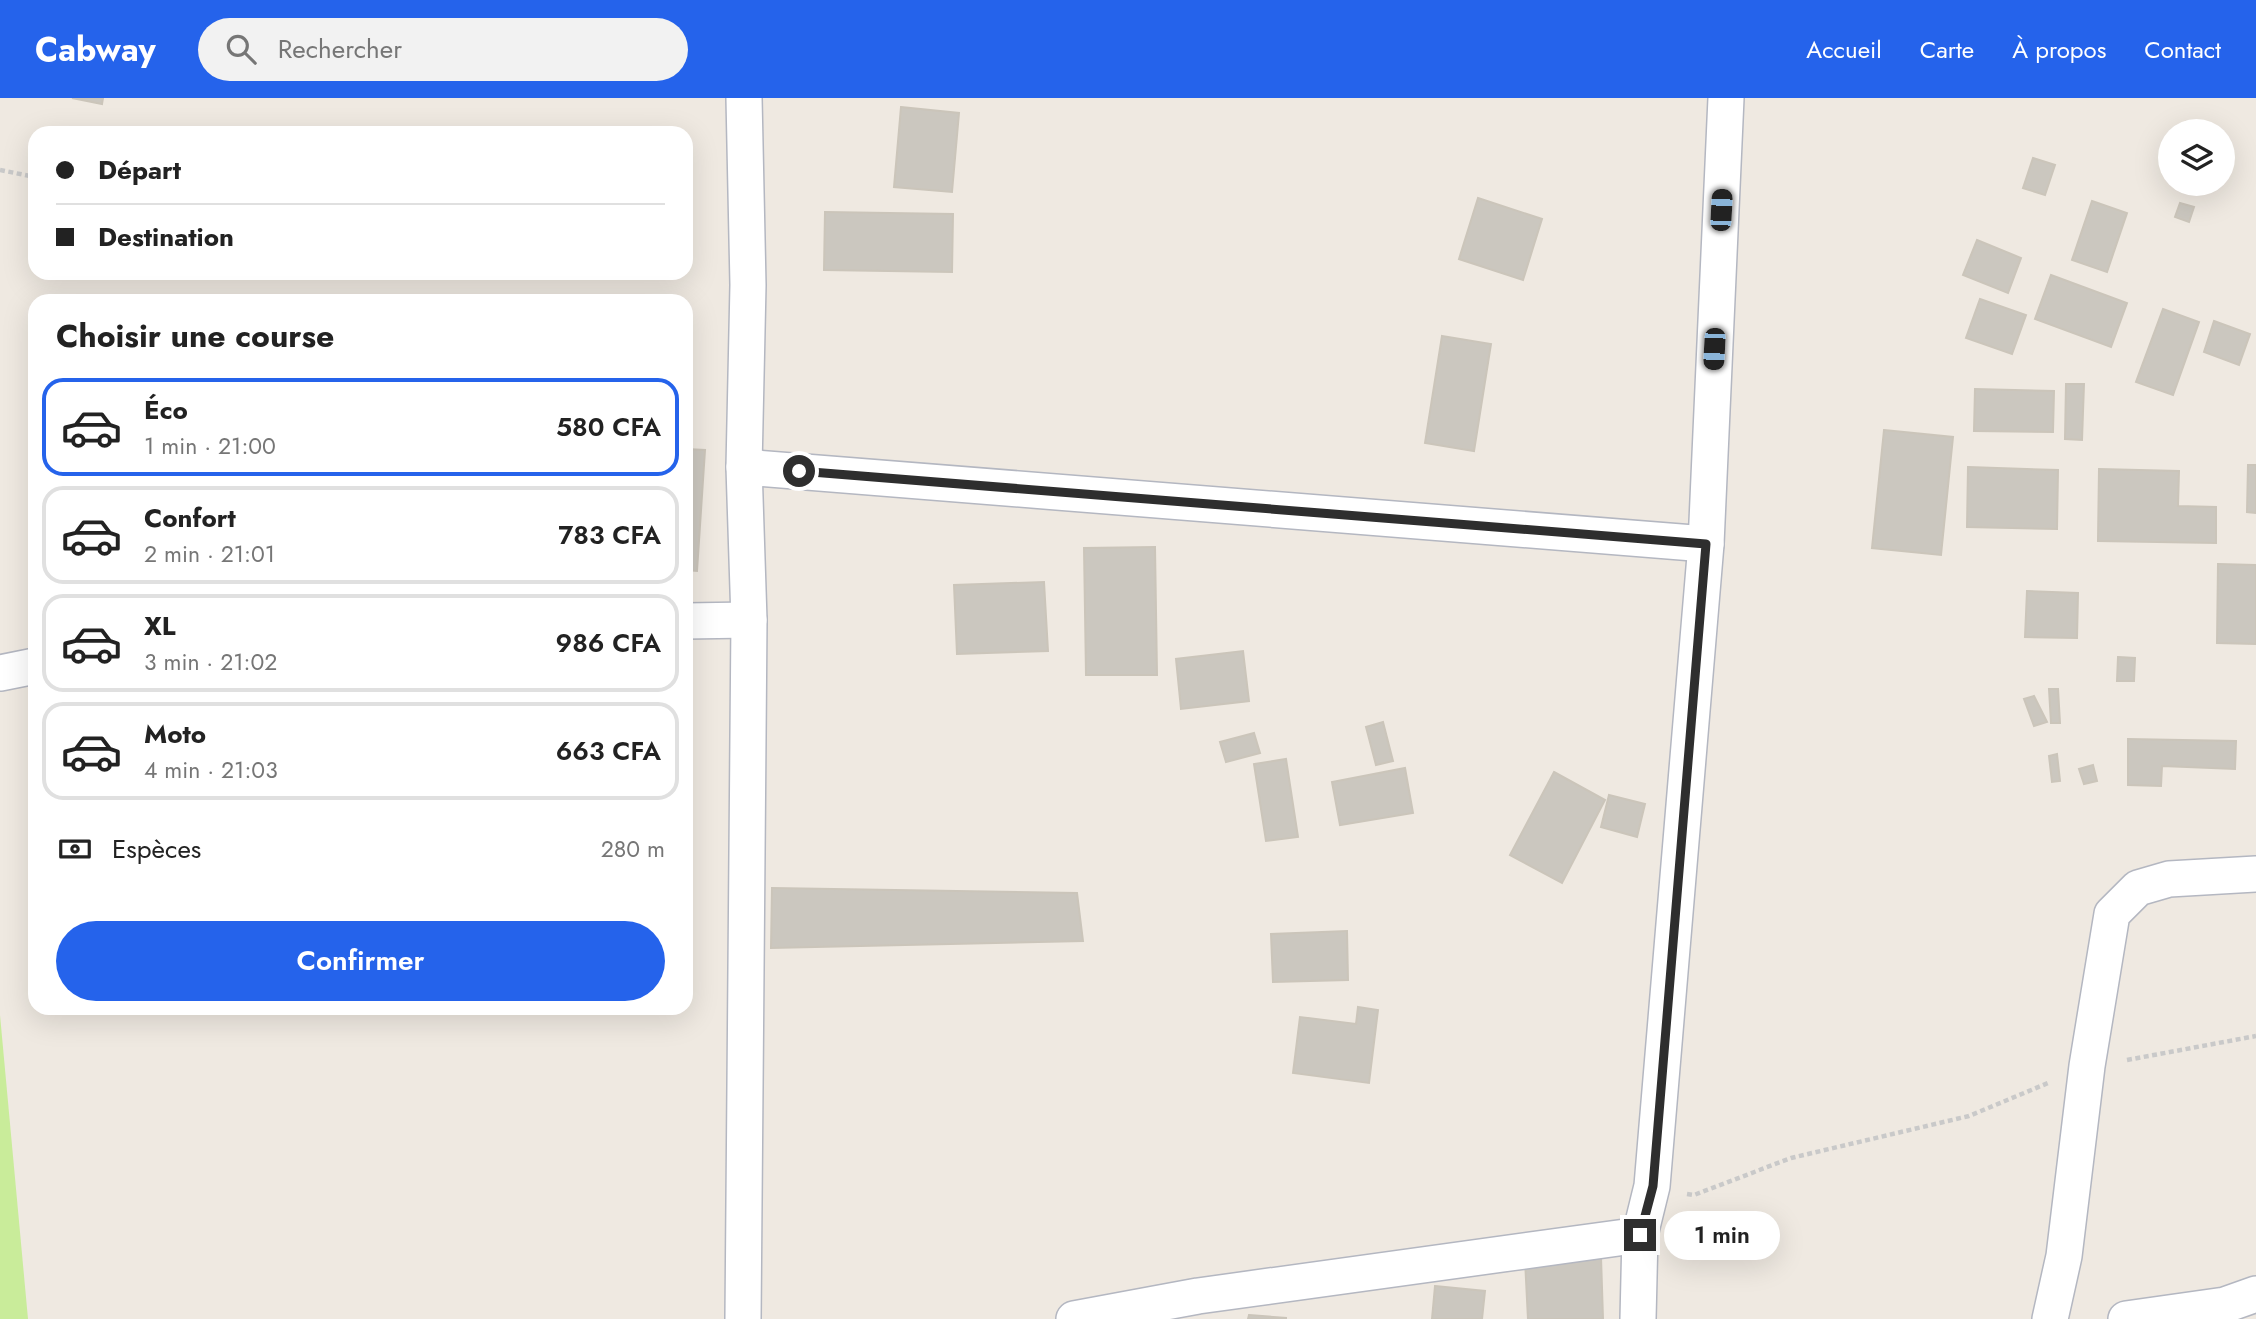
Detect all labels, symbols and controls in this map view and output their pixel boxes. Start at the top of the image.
search box [198,18,688,81]
text: Cabway [35,26,156,73]
icon: search [222,30,260,68]
text: Rechercher [278,30,402,68]
text: Accueil [1806,32,1882,67]
text: Carte [1920,32,1974,67]
text: À propos [2012,32,2106,67]
text: Contact [2144,32,2221,67]
map controls [2158,119,2235,196]
button: layers [2158,119,2235,196]
text: Départ [98,151,181,189]
car [1710,188,1733,232]
text: Destination [98,218,234,256]
text: Choisir une course [56,313,334,359]
car [1703,327,1726,371]
text: Éco [144,391,188,429]
icon: car [60,396,123,459]
text: 580 CFA [556,408,661,446]
text: 1 min · 21:00 [144,429,276,463]
route start [783,455,815,487]
text: Confort [144,499,236,537]
icon: car [60,504,123,567]
text: 783 CFA [558,516,661,554]
text: 2 min · 21:01 [144,537,275,571]
text: XL [144,607,176,645]
icon: car [60,612,123,675]
text: 986 CFA [556,624,661,662]
text: 3 min · 21:02 [144,645,277,679]
text: Moto [144,715,206,753]
icon: car [60,720,123,783]
text: 663 CFA [556,732,661,770]
text: 4 min · 21:03 [144,753,278,787]
icon: cash [56,830,94,868]
text: Espèces [112,830,201,868]
text: 280 m [601,832,665,866]
button: Confirmer [56,921,665,1001]
callout: 1 min [1664,1210,1780,1260]
text: 1 min [1694,1218,1750,1252]
route end [1624,1219,1656,1251]

